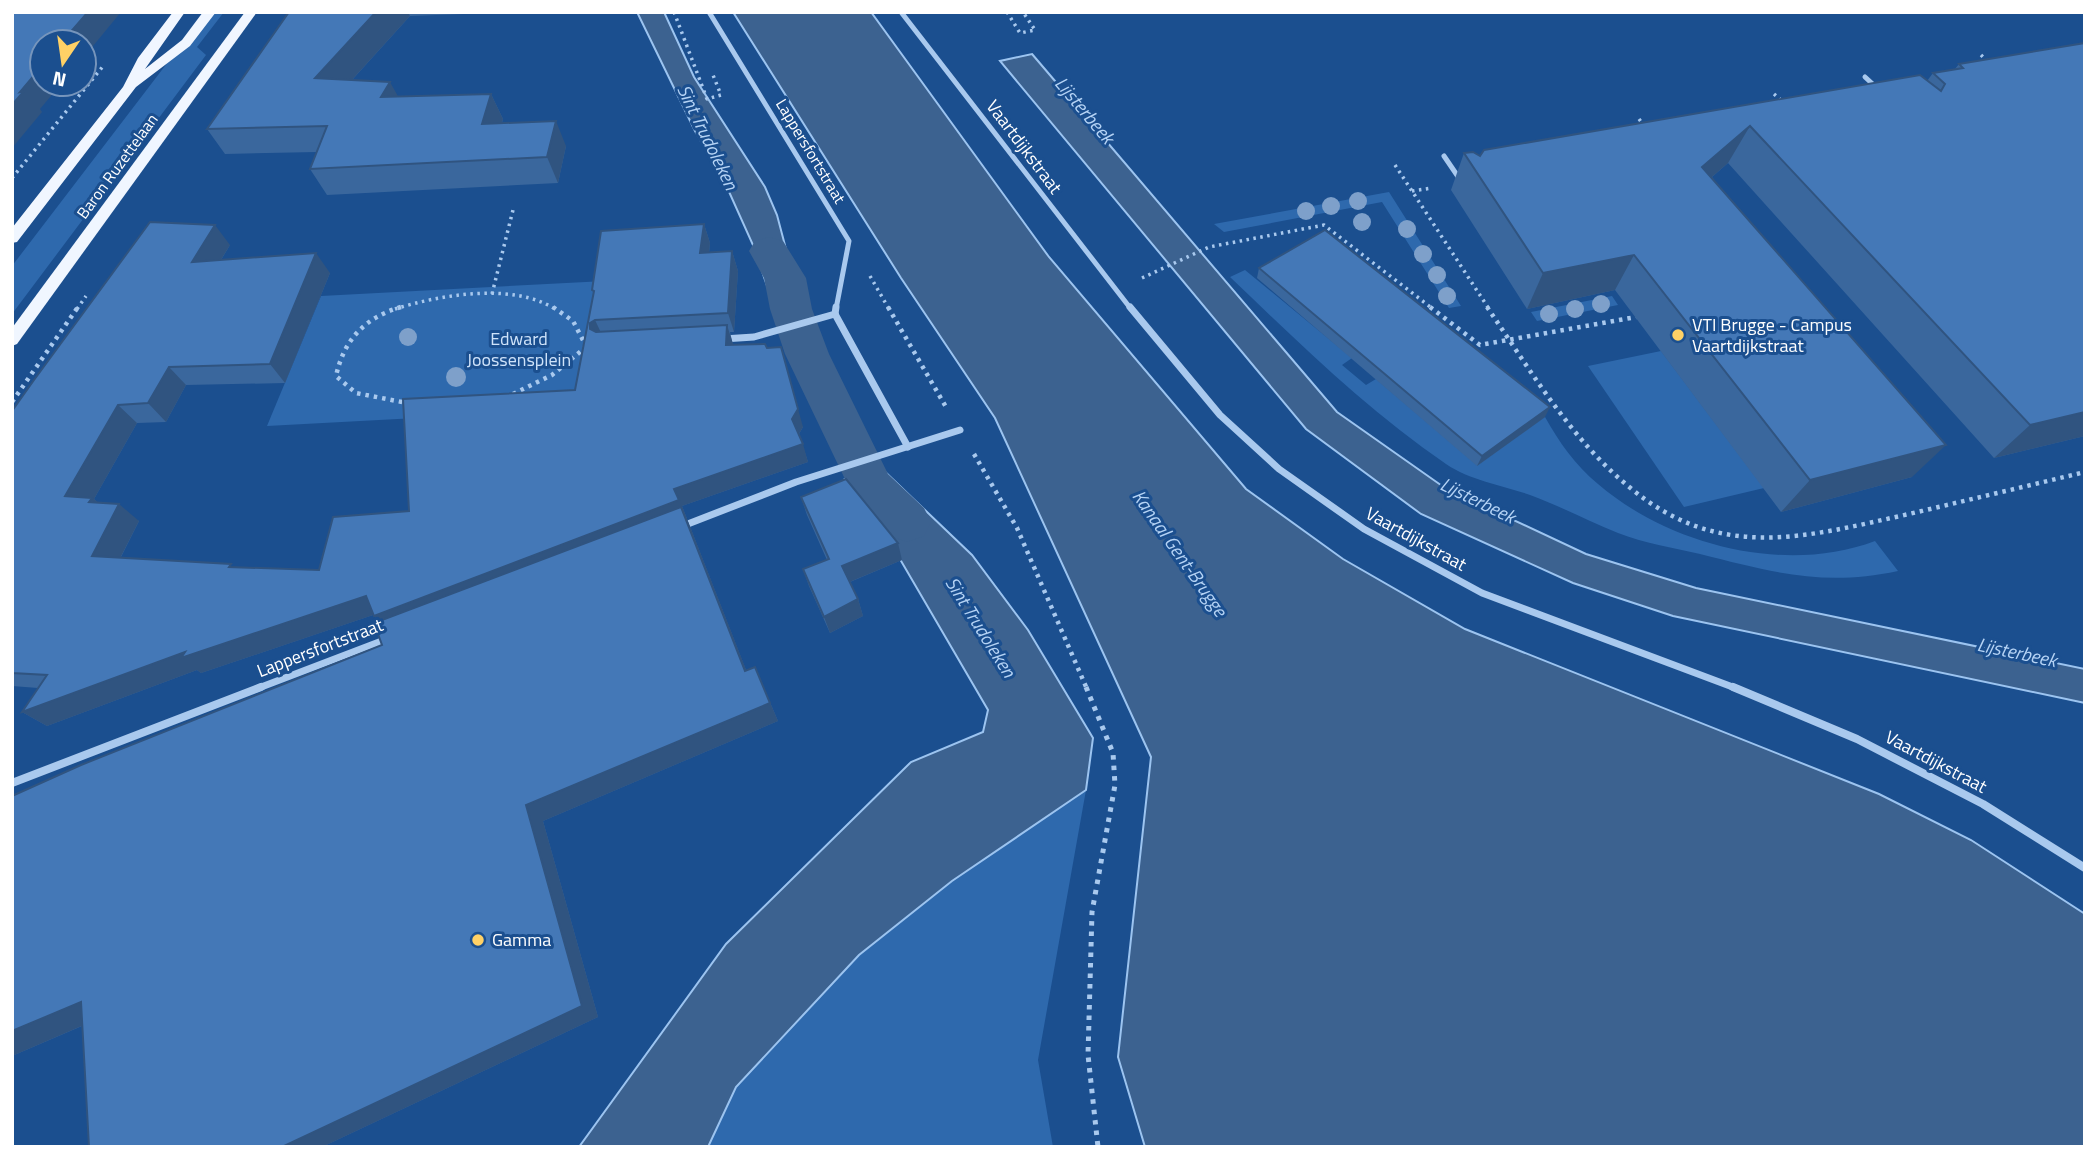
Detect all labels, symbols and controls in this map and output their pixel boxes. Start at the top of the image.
north arrow [28,28,98,98]
text: N [49,64,69,96]
water label: Lijsterbeek [1048,70,1124,152]
water label: Sint Trudoleken [670,79,747,195]
street label: Lappersfortstraat [770,94,852,208]
street label: Vaartdijkstraat [980,94,1069,200]
street label: Baron Ruzettelaan [71,108,163,224]
place label: VTI Brugge - Campus Vaartdijkstraat [1692,311,1852,359]
park label: Edward Joossensplein [467,325,571,373]
marker: VTI Brugge - Campus Vaartdijkstraat [1670,327,1686,343]
water label: Lijsterbeek [1436,469,1523,531]
water label: Kanaal Gent-Brugge [1126,483,1236,623]
street label: Vaartdijkstraat [1361,500,1472,578]
water label: Sint Trudoleken [939,571,1024,683]
street label: Lappersfortstraat [253,611,388,684]
water label: Lijsterbeek [1975,629,2062,675]
street label: Vaartdijkstraat [1881,723,1993,800]
place label: Gamma [492,926,551,953]
marker: Gamma [470,932,486,948]

